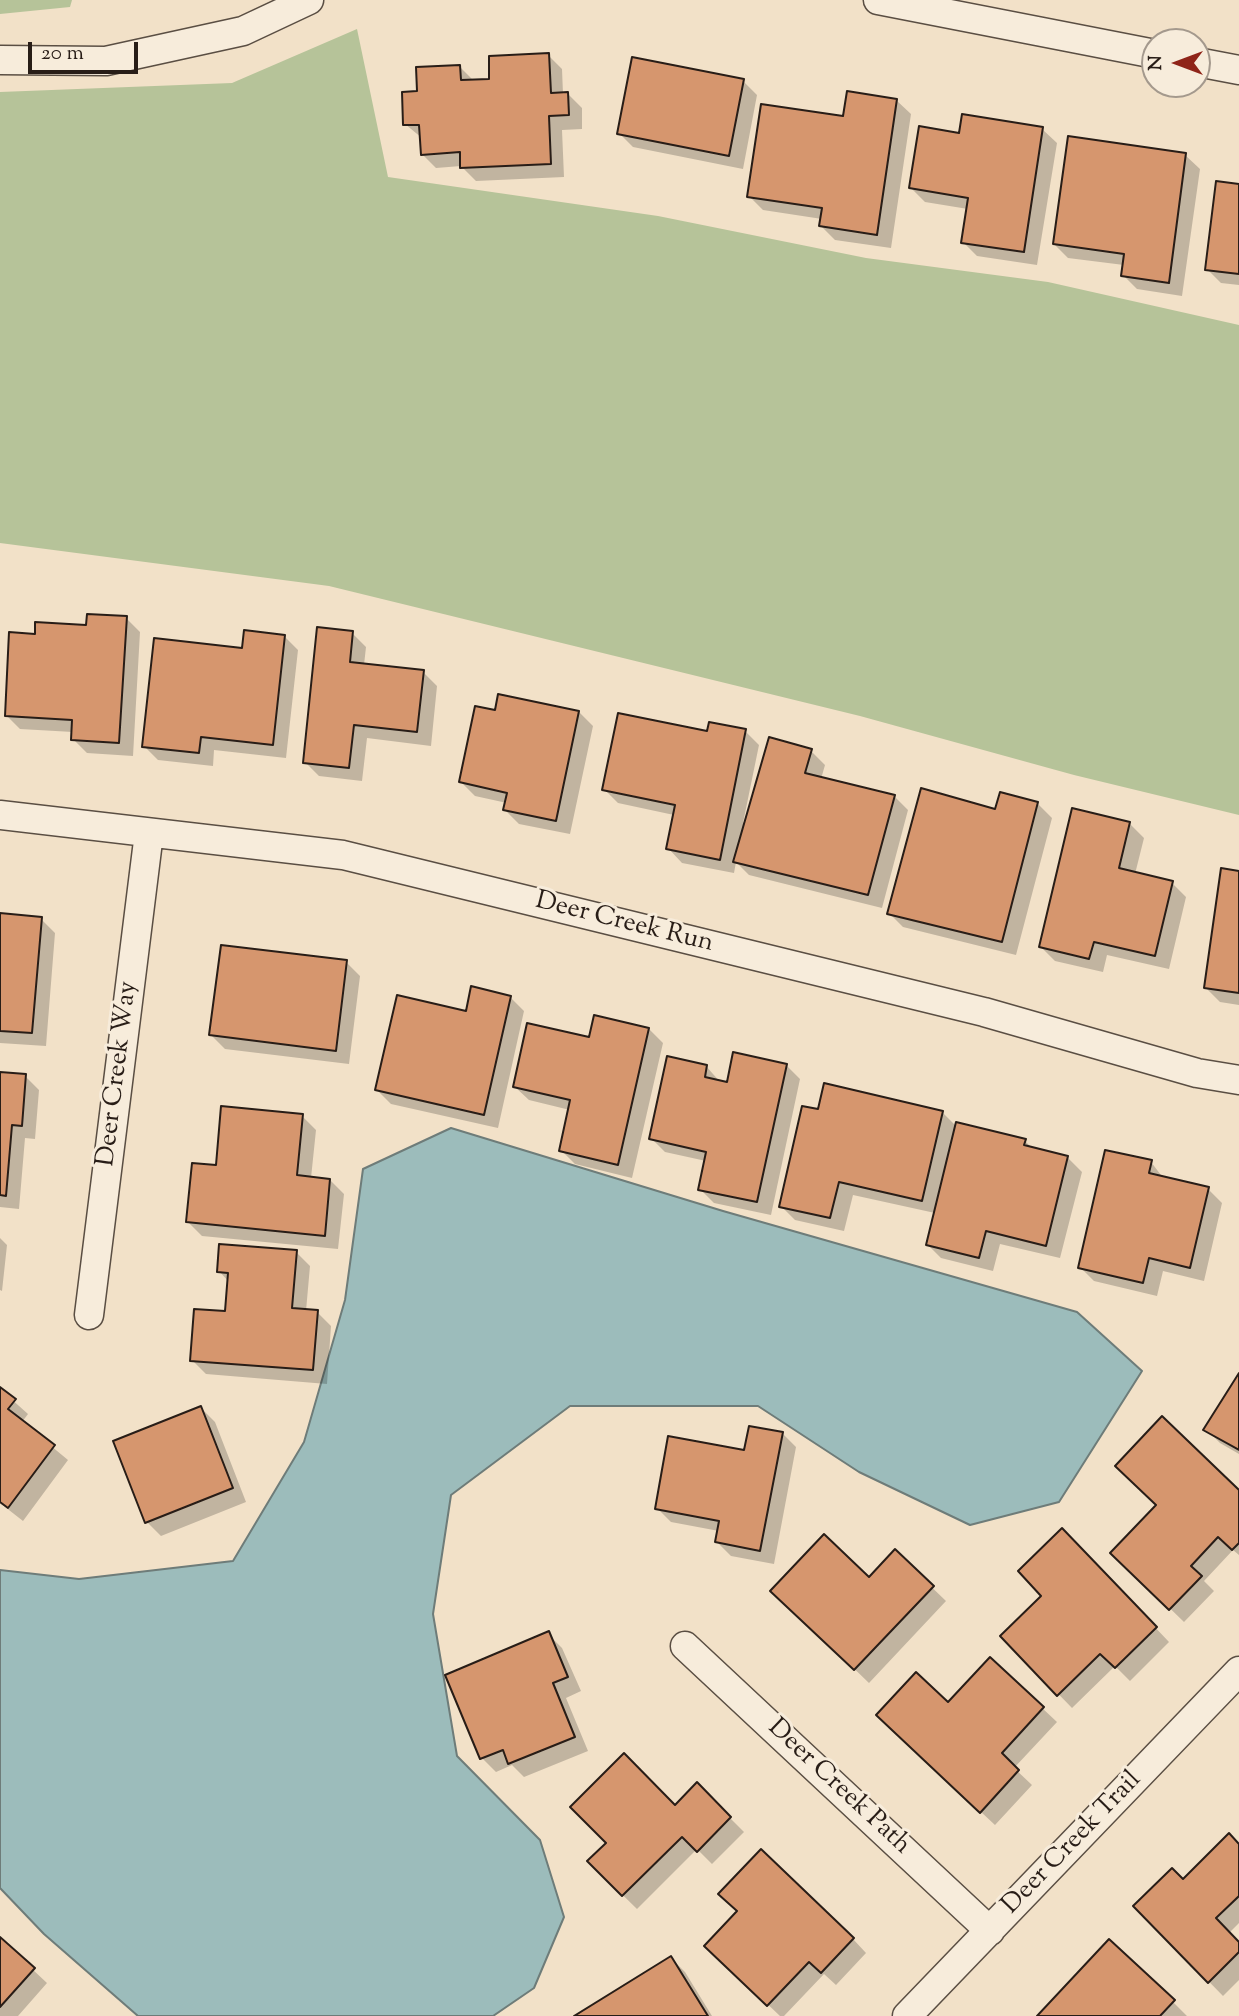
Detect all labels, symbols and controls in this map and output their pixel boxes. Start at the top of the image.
scale bar [32,28,142,72]
north arrow [1141,28,1211,98]
text: 20 m [41,39,84,69]
text: N [1143,55,1170,71]
street label: Deer Creek Run [532,887,716,961]
street label: Deer Creek Way [92,980,146,1168]
street label: Deer Creek Path [760,1714,916,1862]
street label: Deer Creek Trail [997,1766,1149,1922]

